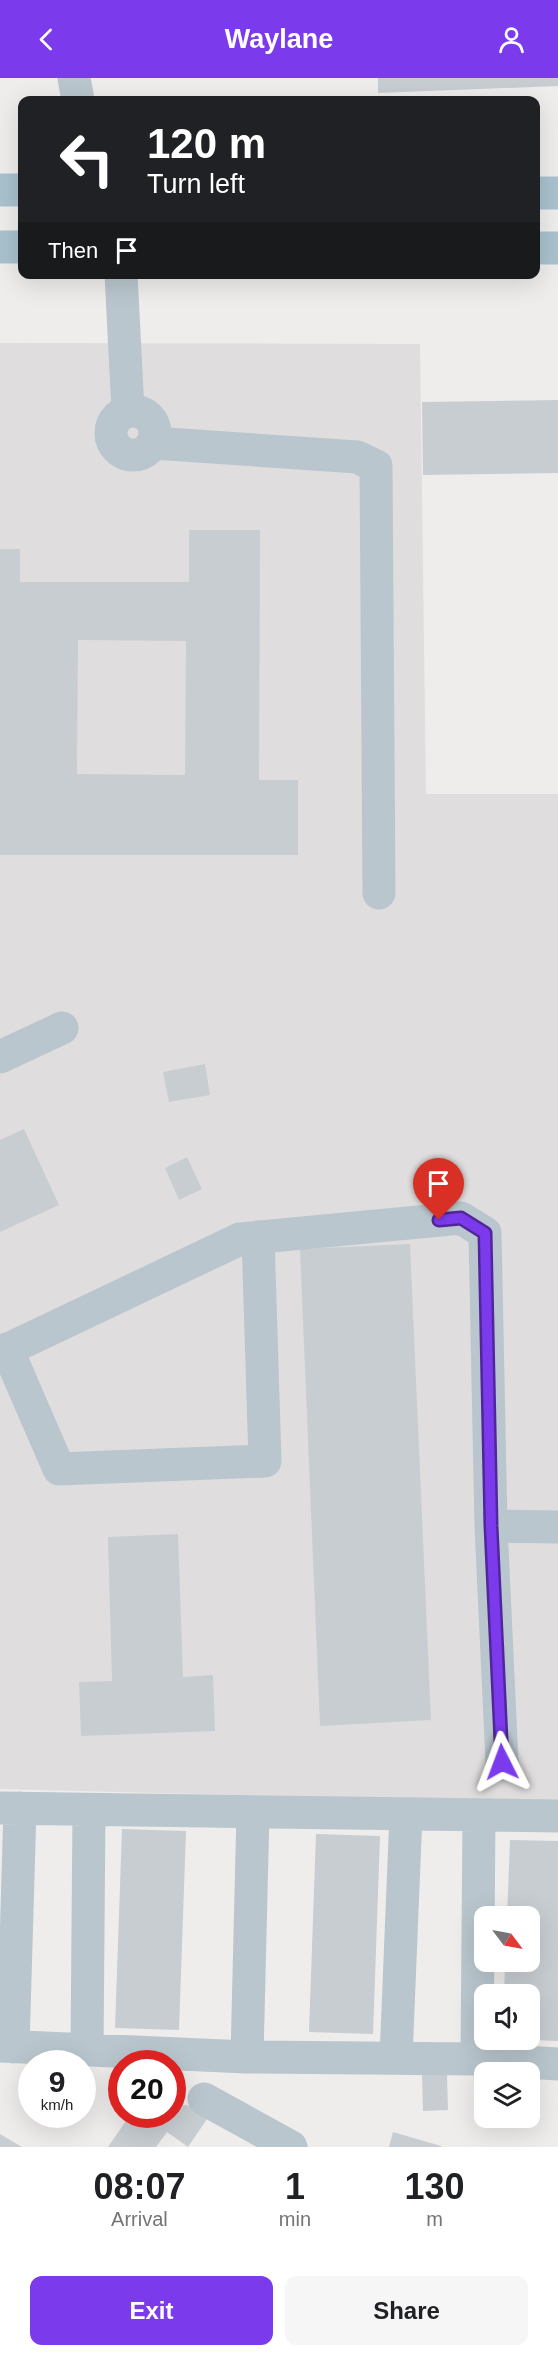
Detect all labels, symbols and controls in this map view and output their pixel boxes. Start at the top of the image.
icon: back [30,23,63,56]
icon: person [495,23,528,56]
text: Waylane [225,24,333,54]
icon: left [48,120,126,198]
text: 120 m [147,120,266,167]
text: Turn left [147,169,245,199]
icon: arrive [110,234,143,267]
text: Then [48,238,98,263]
pin [413,1158,464,1220]
icon: arrive [422,1167,455,1200]
position arrow [470,1730,534,1794]
north arrow [474,1906,540,1972]
map controls [474,1906,540,2128]
button: sound [474,1984,540,2050]
speed limit sign: 20 [108,2050,186,2128]
button: layers [474,2062,540,2128]
text: 9 [49,2065,65,2098]
text: km/h [41,2096,73,2113]
text: 08:07 [93,2166,185,2207]
text: 1 [285,2166,305,2207]
text: 130 [404,2166,465,2207]
text: Arrival [111,2208,168,2230]
text: min [279,2208,311,2230]
text: m [426,2208,443,2230]
button: Exit [30,2276,273,2345]
button: Share [285,2276,528,2345]

